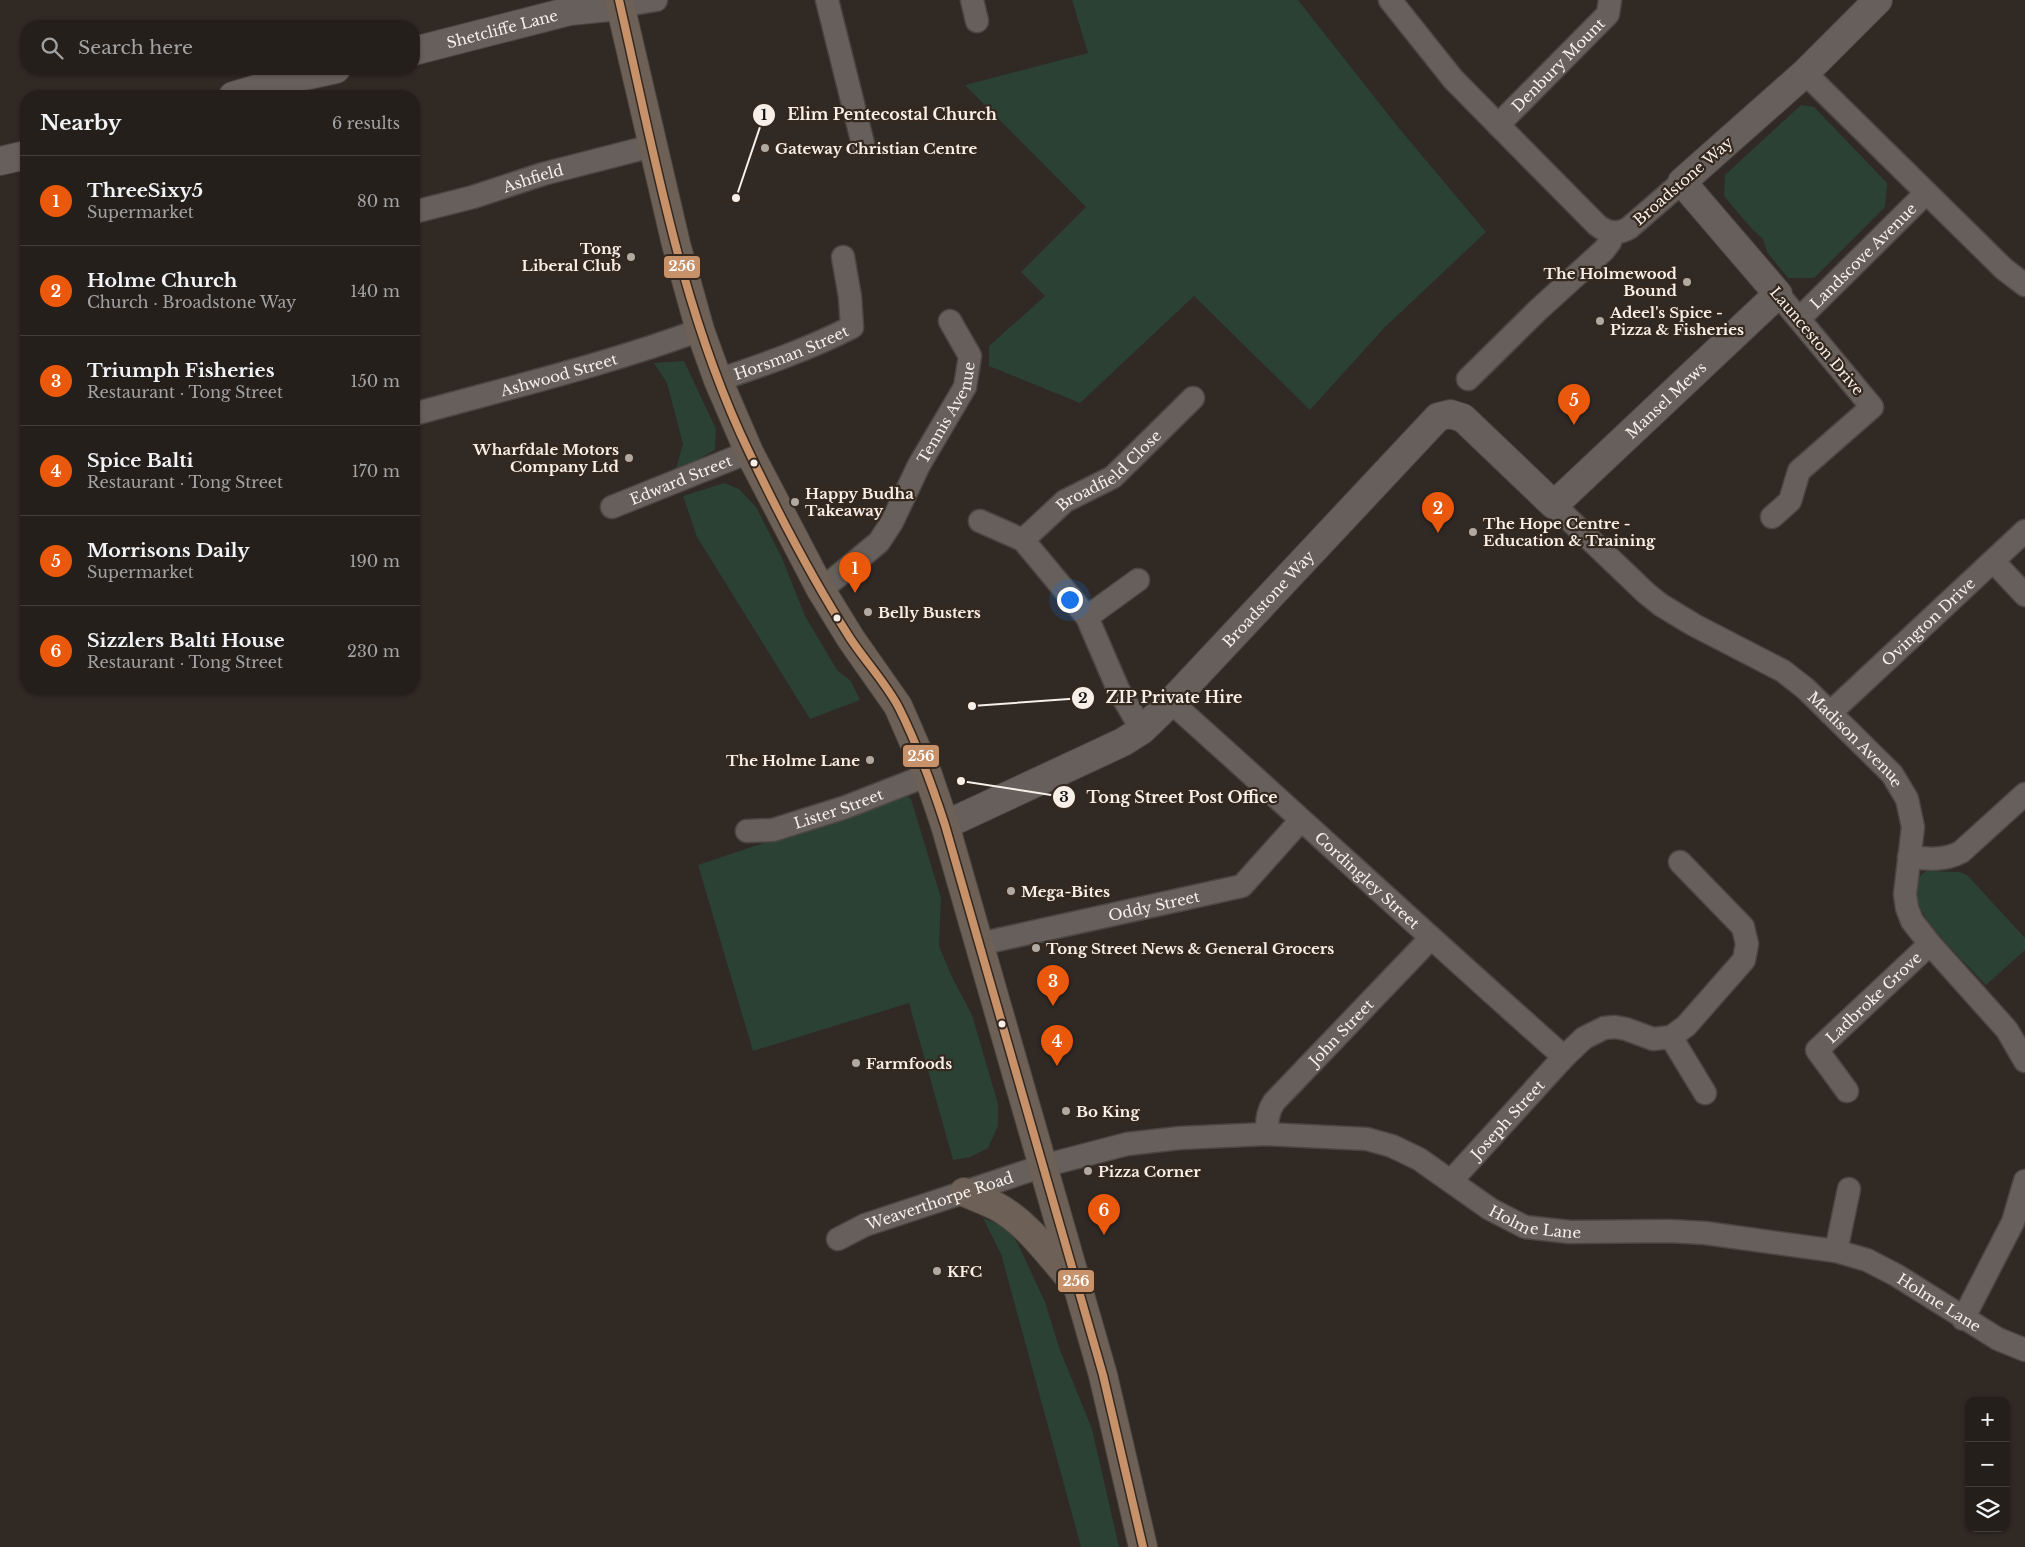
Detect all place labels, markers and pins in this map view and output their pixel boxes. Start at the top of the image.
callout: Elim Pentecostal Church [752,99,1006,130]
place label: Gateway Christian Centre [775,139,977,158]
marker: Gateway Christian Centre [759,142,771,154]
place label: Tong Liberal Club [522,239,622,275]
marker: Tong Liberal Club [625,251,637,263]
place label: The Holmewood Bound [1544,264,1678,300]
marker: The Holmewood Bound [1681,276,1693,288]
place label: Adeel's Spice - Pizza & Fisheries [1609,303,1744,339]
marker: Adeel's Spice - Pizza & Fisheries [1594,315,1606,327]
pin: 5 [1558,384,1590,425]
place label: Wharfdale Motors Company Ltd [472,440,620,476]
marker: Wharfdale Motors Company Ltd [623,452,635,464]
unlabelled marker [749,458,759,468]
place label: Happy Budha Takeaway [805,484,914,520]
pin: 2 [1422,492,1454,533]
marker: Happy Budha Takeaway [789,496,801,508]
place label: The Hope Centre - Education & Training [1483,514,1656,550]
marker: The Hope Centre - Education & Training [1467,526,1479,538]
pin: 1 [839,552,871,593]
place label: Belly Busters [878,603,981,622]
marker: Belly Busters [862,606,874,618]
unlabelled marker [832,613,842,623]
callout: ZIP Private Hire [1070,682,1252,713]
place label: The Holme Lane [726,751,860,770]
marker: The Holme Lane [864,754,876,766]
callout: Tong Street Post Office [1052,782,1288,813]
place label: Mega-Bites [1021,882,1110,901]
marker: Mega-Bites [1005,885,1017,897]
place label: Tong Street News & General Grocers [1046,939,1334,958]
marker: Tong Street News & General Grocers [1030,942,1042,954]
pin: 3 [1037,965,1069,1006]
unlabelled marker [997,1019,1007,1029]
pin: 4 [1041,1025,1073,1066]
place label: Farmfoods [866,1054,952,1073]
marker: Farmfoods [850,1057,862,1069]
place label: Bo King [1076,1102,1140,1121]
marker: Bo King [1060,1105,1072,1117]
place label: Pizza Corner [1098,1162,1201,1181]
marker: Pizza Corner [1082,1165,1094,1177]
pin: 6 [1088,1194,1120,1235]
place label: KFC [947,1262,982,1281]
marker: KFC [931,1265,943,1277]

